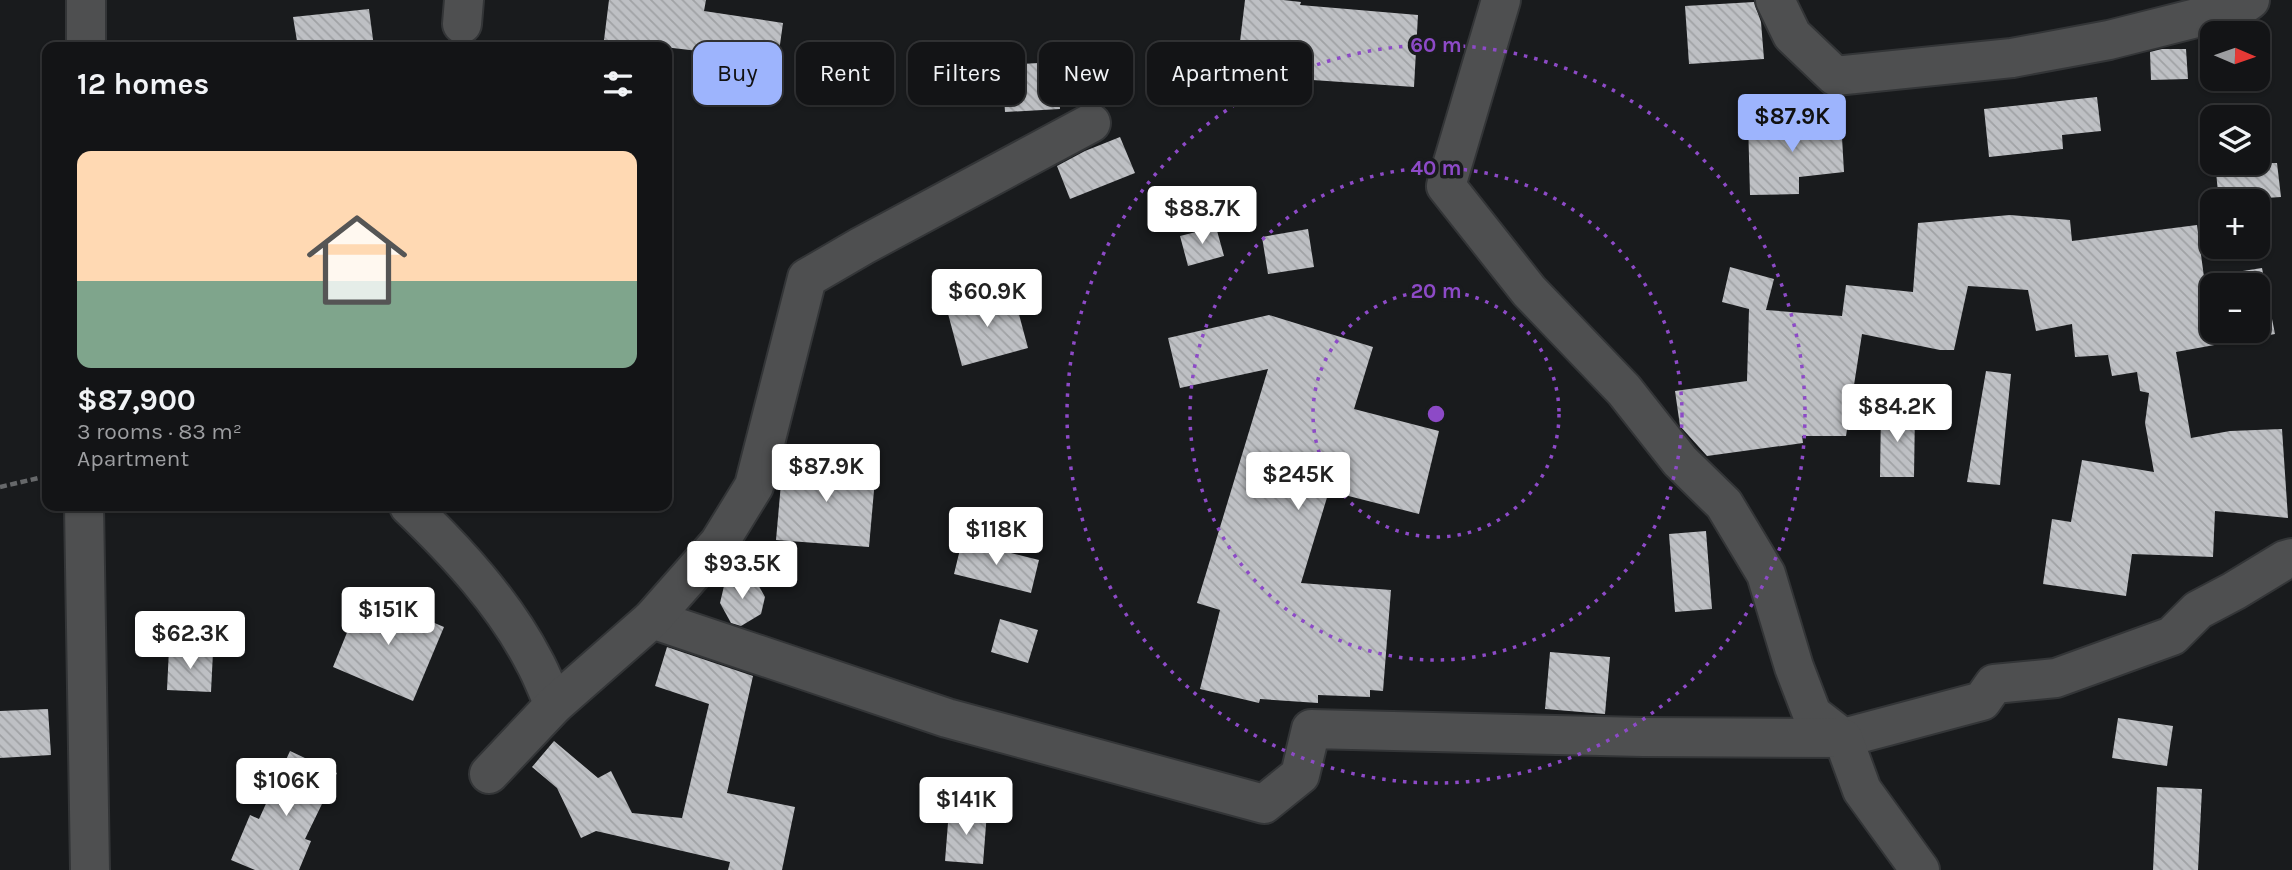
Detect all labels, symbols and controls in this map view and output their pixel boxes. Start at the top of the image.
north arrow [2200,21,2270,91]
map controls [2200,21,2270,343]
text: 60 m [1410,33,1462,57]
chip: Buy [693,42,782,105]
chip: Rent [796,42,894,105]
chip: Filters [908,42,1025,105]
chip: New [1039,42,1133,105]
chip: Apartment [1147,42,1312,105]
icon: filters [599,65,637,103]
text: 12 homes [77,66,209,102]
pin: $87.9K [1735,94,1849,154]
text: $87.9K [1754,103,1830,130]
button: layers [2200,105,2270,175]
text: 40 m [1410,156,1462,180]
pin: $88.7K [1145,187,1259,246]
button: + [2200,189,2270,259]
text: $88.7K [1163,195,1241,222]
icon: home [294,197,420,323]
pin: $60.9K [930,270,1044,329]
button: − [2200,273,2270,343]
text: $60.9K [948,278,1026,305]
text: 20 m [1410,279,1462,303]
text: $87,900 [77,382,196,418]
pin: $84.2K [1840,384,1954,444]
text: $84.2K [1858,393,1936,420]
centre of rings [1424,402,1448,426]
text: 3 rooms · 83 m² [77,418,242,445]
pin: $87.9K [769,444,883,504]
text: Apartment [77,445,189,472]
pin: $245K [1249,452,1347,512]
text: $87.9K [788,453,864,480]
text: $245K [1262,461,1334,488]
pin: $118K [947,508,1045,567]
text: $118K [965,516,1027,543]
pin: $93.5K [685,542,799,601]
text: $93.5K [703,550,781,577]
pin: $151K [339,588,437,647]
text: $151K [358,596,418,623]
pin: $62.3K [133,612,247,671]
text: $62.3K [151,620,229,647]
pin: $106K [237,758,335,818]
text: $106K [252,767,320,794]
pin: $141K [917,778,1015,837]
text: $141K [936,786,996,813]

